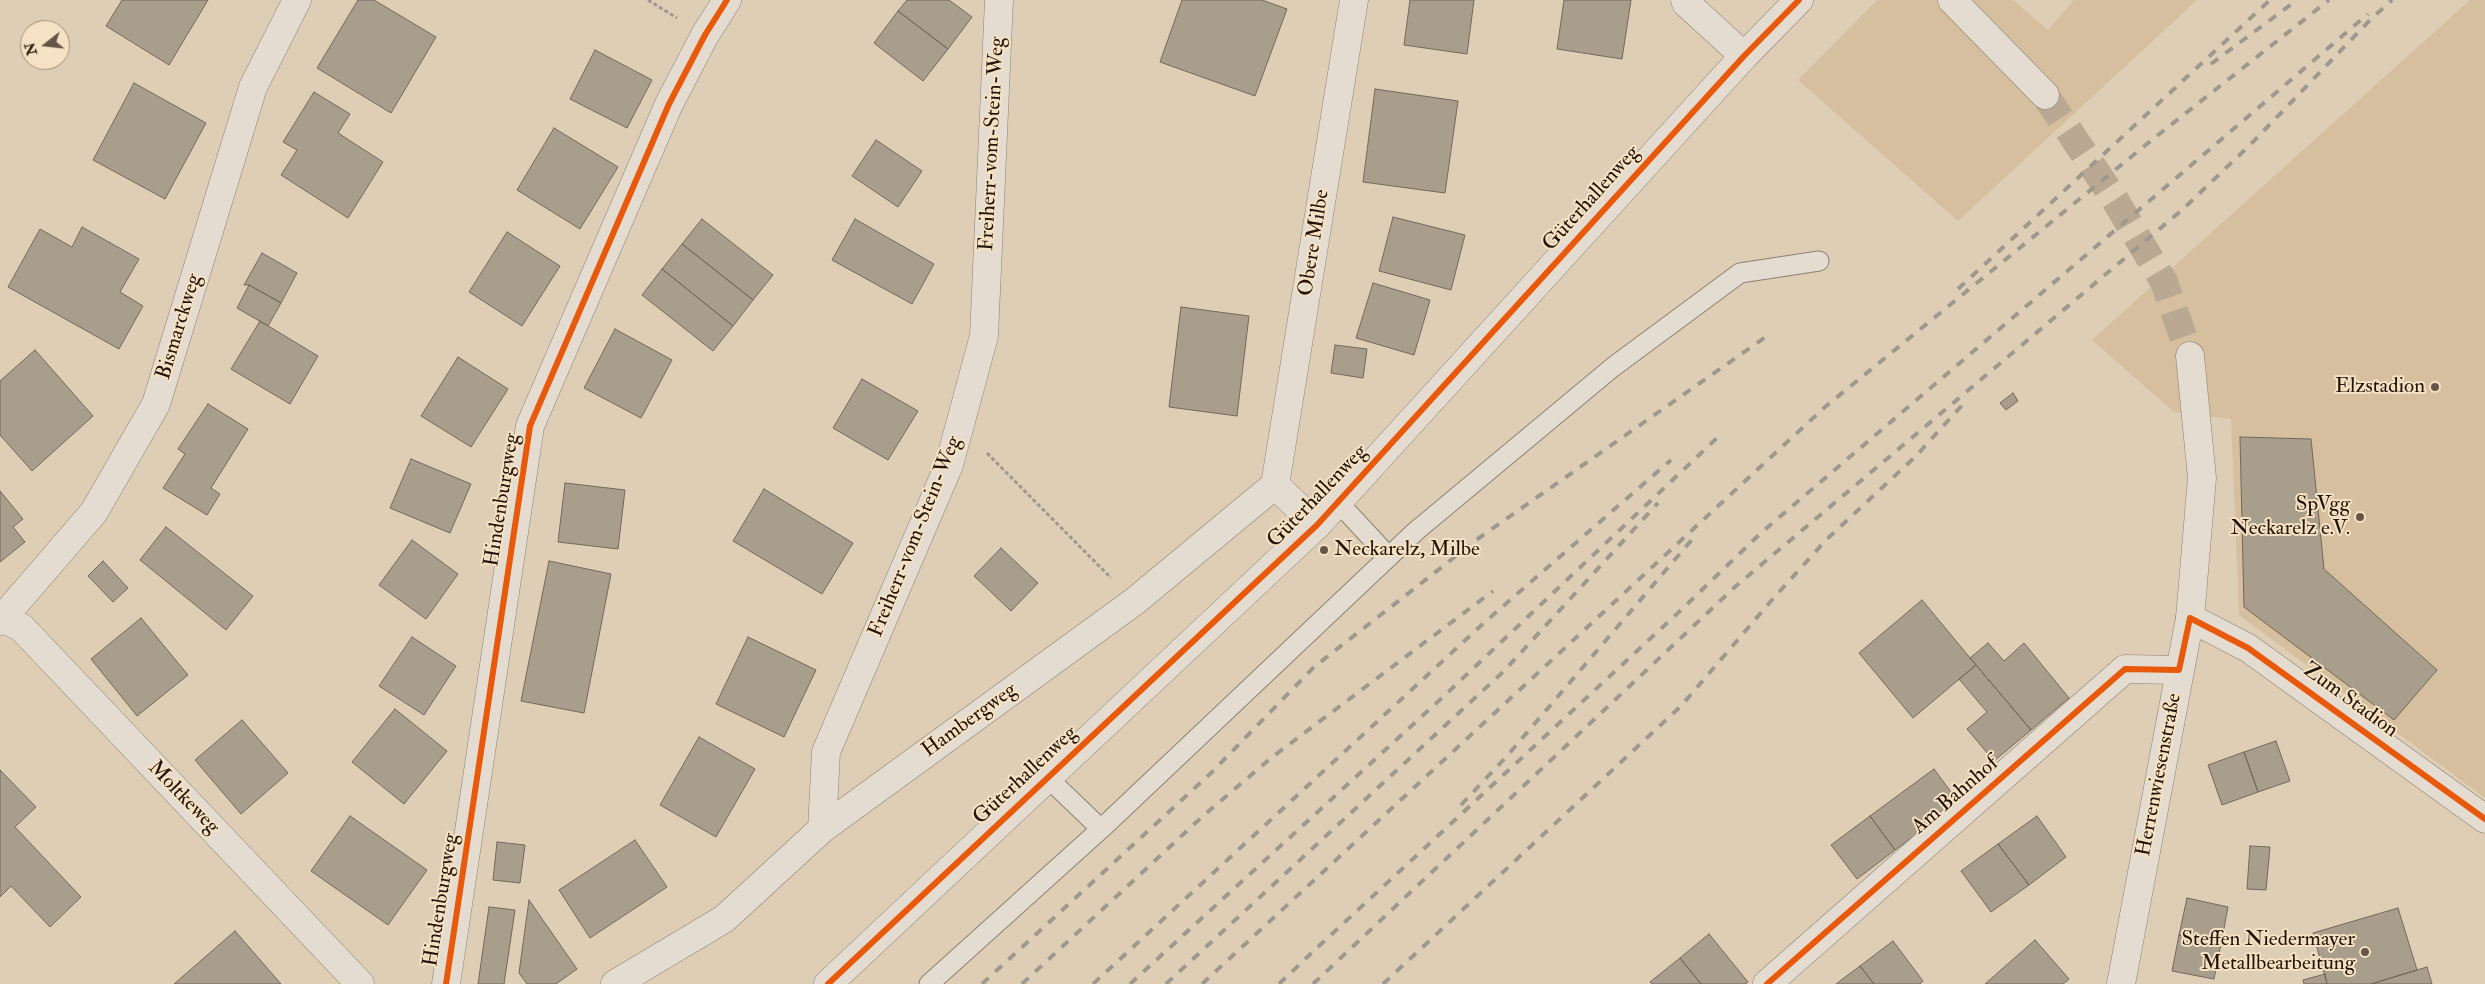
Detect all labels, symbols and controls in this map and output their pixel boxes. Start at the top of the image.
north arrow [20,20,70,70]
street label: Freiherr-vom-Stein-Weg [975,36,1011,252]
text: N [21,41,41,57]
street label: Güterhallenweg [1538,141,1646,257]
street label: Obere Milbe [1294,188,1336,298]
street label: Bismarckweg [152,271,208,383]
place label: Elzstadion [2335,374,2425,400]
marker: Elzstadion [2429,381,2441,393]
street label: Hindenburgweg [480,432,526,568]
street label: Freiherr-vom-Stein-Weg [864,433,968,641]
street label: Güterhallenweg [1263,440,1373,554]
place label: SpVgg Neckarelz e.V. [2230,492,2350,542]
marker: SpVgg Neckarelz e.V. [2354,511,2366,523]
place label: Neckarelz, Milbe [1334,537,1480,563]
marker: Neckarelz, Milbe [1318,544,1330,556]
street label: Zum Stadion [2298,658,2402,744]
street label: Hambergweg [918,678,1022,764]
street label: Herrenwiesenstraße [2132,691,2188,859]
street label: Güterhallenweg [969,721,1083,831]
street label: Am Bahnhof [1908,752,2004,840]
street label: Moltkeweg [142,756,224,840]
street label: Hindenburgweg [419,832,465,968]
place label: Steffen Niedermayer Metallbearbeitung [2181,927,2355,977]
marker: Steffen Niedermayer Metallbearbeitung [2359,946,2371,958]

